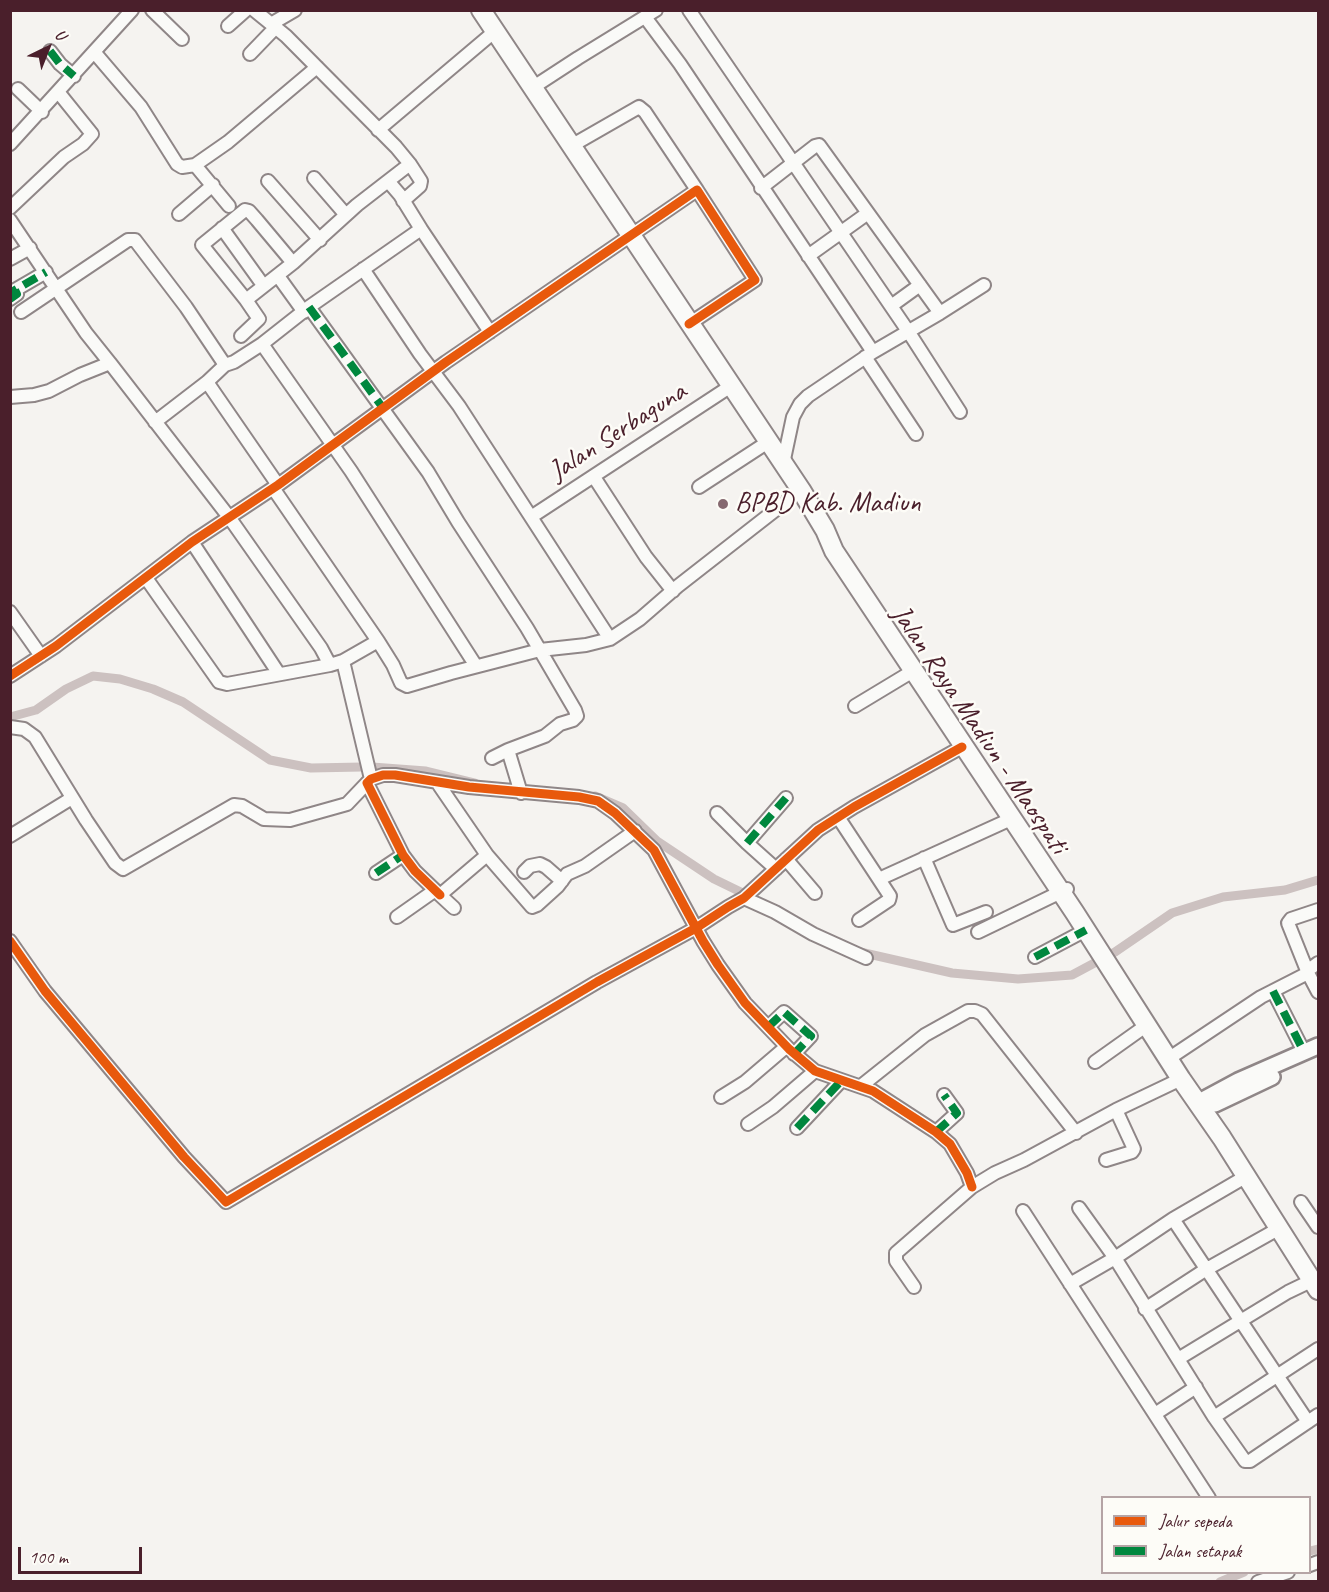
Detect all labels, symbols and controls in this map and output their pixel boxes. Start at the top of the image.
north arrow [18,18,78,78]
text: U [51,25,70,45]
street label: Jalan Serbaguna [543,375,693,489]
place label: BPBD Kab. Madiun [735,487,921,521]
marker: BPBD Kab. Madiun [716,497,730,511]
street label: Jalan Raya Madiun - Maospati [883,599,1075,861]
legend [1101,1496,1311,1574]
text: Jalur sepeda [1159,1510,1232,1532]
scale bar [21,1535,146,1573]
text: Jalan setapak [1159,1540,1241,1562]
text: 100 m [29,1546,68,1568]

